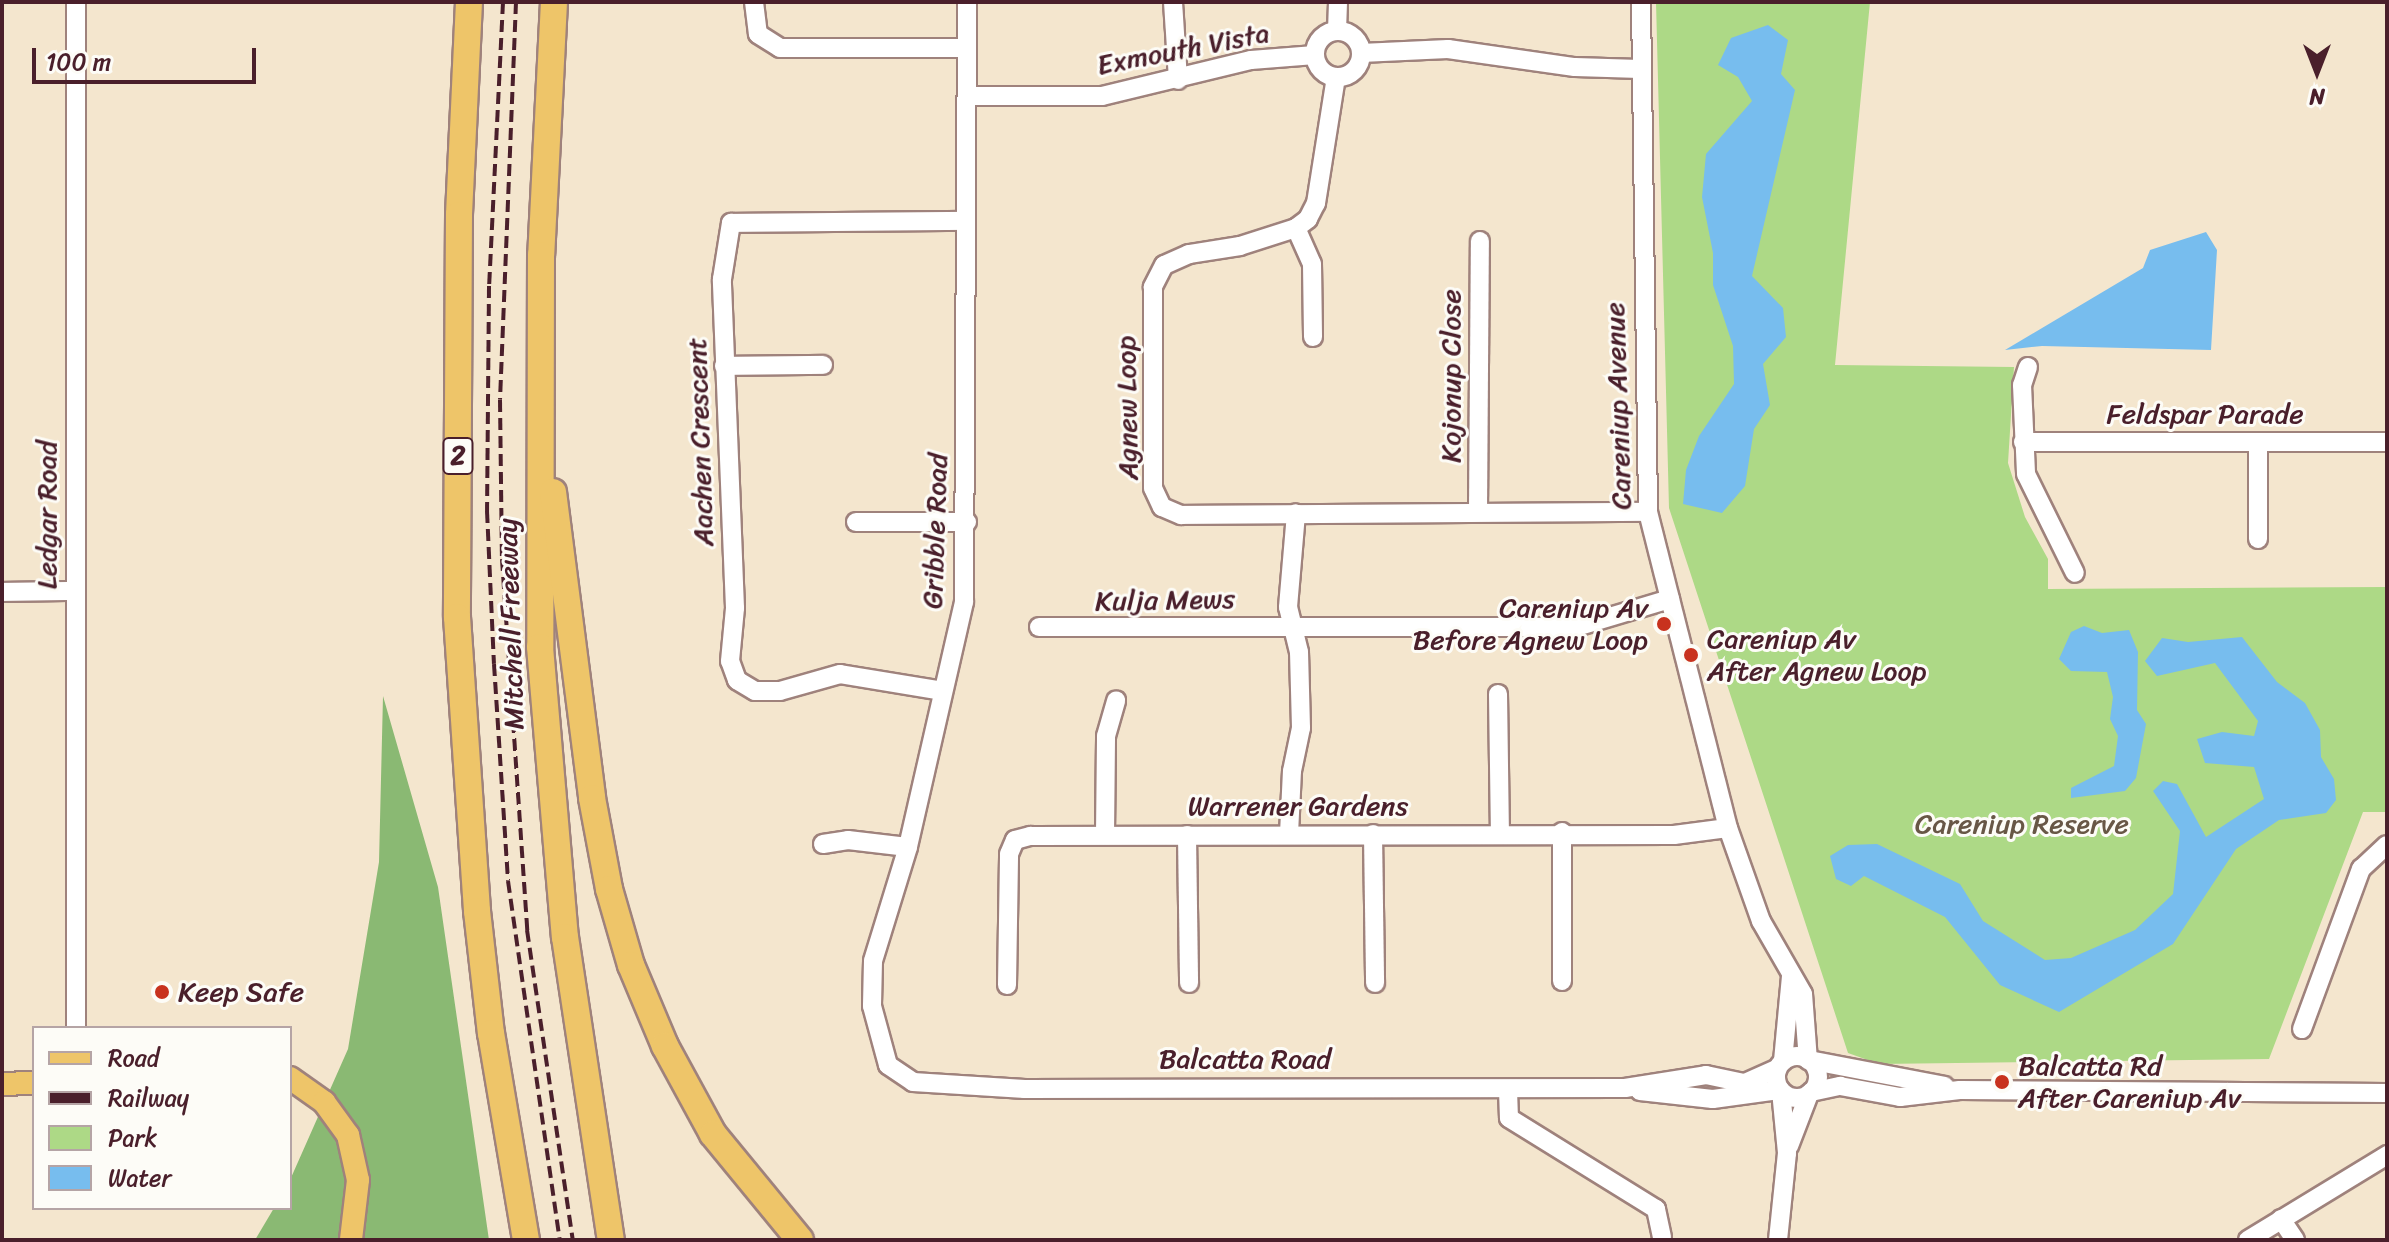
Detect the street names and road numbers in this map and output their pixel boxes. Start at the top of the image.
street label: Exmouth Vista [1093,16,1273,82]
street label: Kojonup Close [1434,289,1468,463]
street label: Careniup Avenue [1598,302,1638,510]
street label: Agnew Loop [1109,335,1145,481]
street label: Aachen Crescent [680,337,720,547]
street label: Feldspar Parade [2107,397,2303,431]
road number: 2 [442,434,474,478]
street label: Ledgar Road [30,440,64,590]
street label: Gribble Road [915,452,955,610]
street label: Mitchell Freeway [491,517,531,731]
street label: Kulja Mews [1095,582,1235,618]
street label: Warrener Gardens [1188,789,1408,823]
street label: Balcatta Road [1159,1042,1331,1076]

